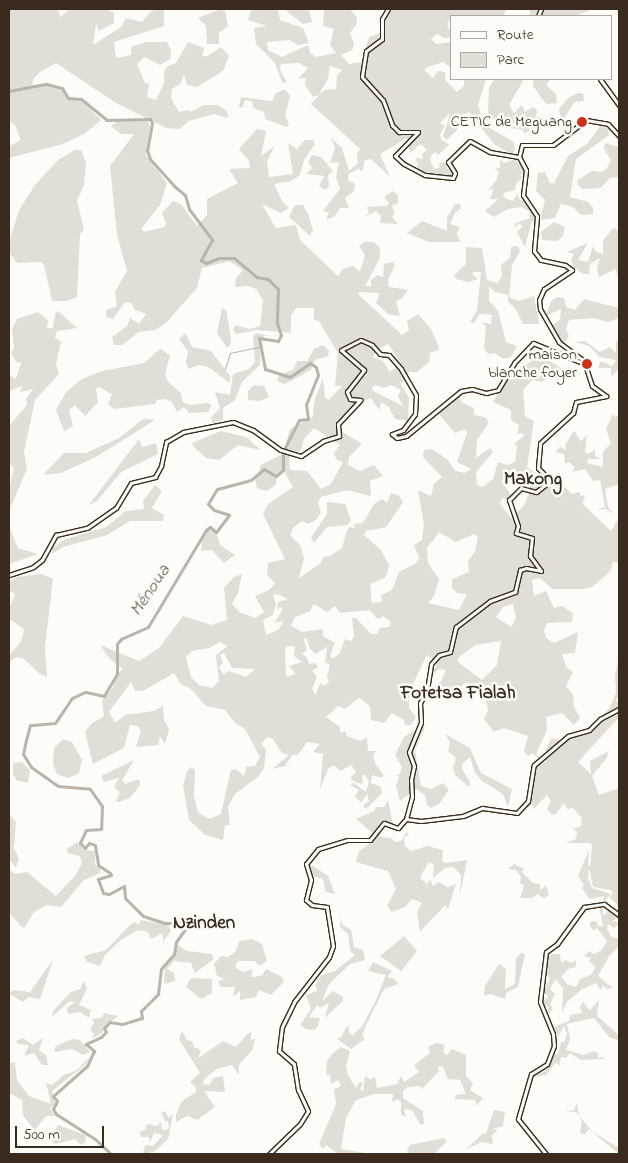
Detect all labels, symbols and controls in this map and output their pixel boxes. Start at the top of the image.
legend [450,15,613,80]
text: Route [497,24,533,46]
text: Parc [497,49,524,71]
place label: CETIC de Meguang [451,112,572,132]
marker: CETIC de Meguang [576,116,588,128]
place label: maison blanche foyer [488,345,577,383]
marker: maison blanche foyer [581,358,593,370]
district label: Makong [504,469,562,491]
water label: Ménoua [126,561,176,621]
district label: Fotetsa Fialah [401,683,515,705]
district label: Nzinden [173,913,235,935]
scale bar [18,1116,106,1148]
text: 500 m [23,1124,60,1146]

